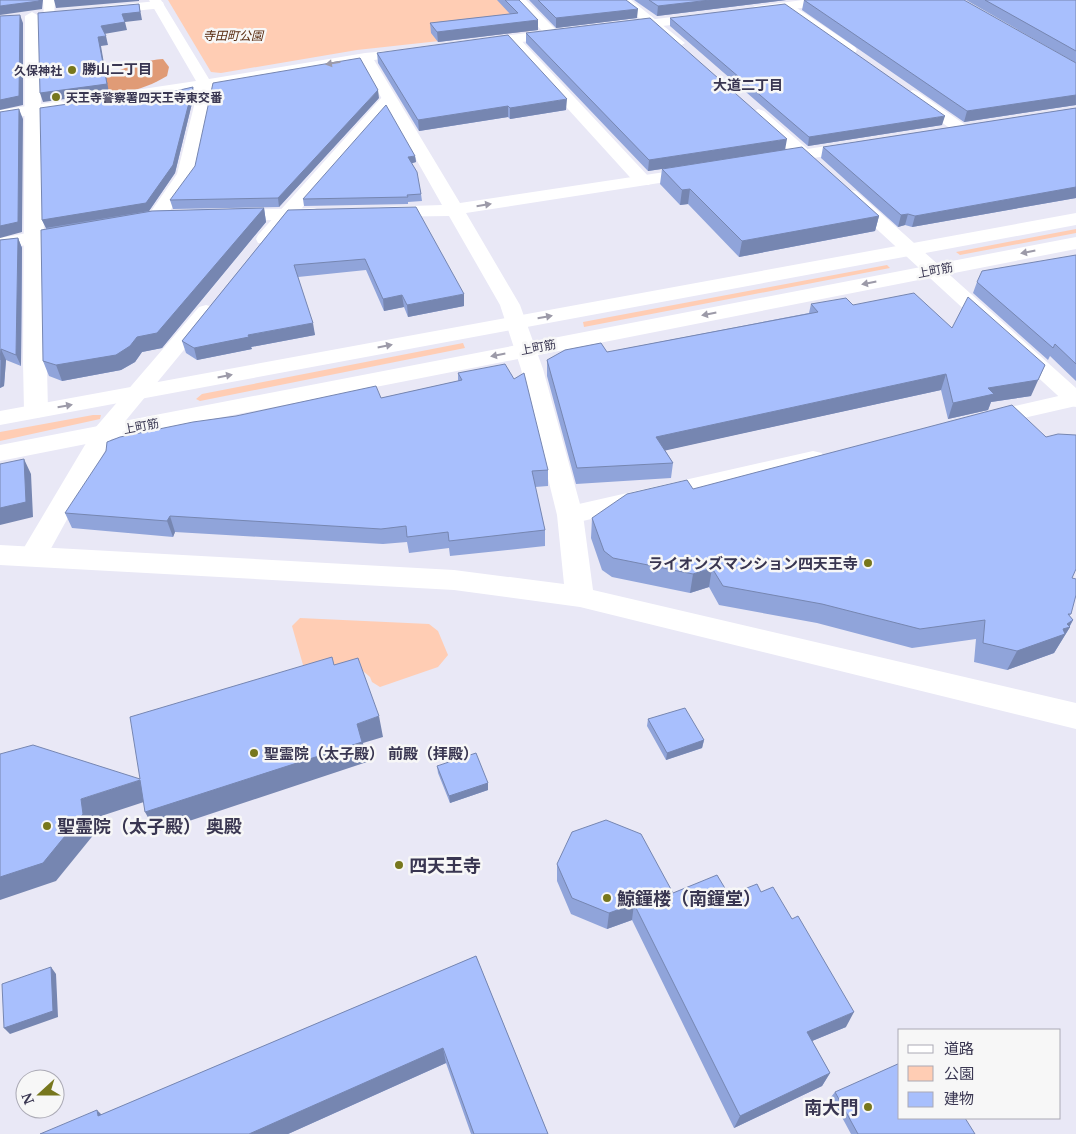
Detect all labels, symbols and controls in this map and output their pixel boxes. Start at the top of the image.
park label: 寺田町公園 [203,27,265,44]
district label: 勝山二丁目 [82,59,152,78]
one-way arrow [324,59,340,67]
place label: 久保神社 [14,62,62,79]
marker: 久保神社 [66,64,78,76]
district label: 大道二丁目 [713,75,783,94]
place label: 天王寺警察署四天王寺東交番 [66,89,223,106]
marker: 天王寺警察署四天王寺東交番 [50,91,62,103]
one-way arrow [476,201,492,209]
one-way arrow [1020,249,1036,257]
street label: 上町筋 [916,258,954,282]
one-way arrow [861,279,876,287]
one-way arrow [701,310,717,318]
one-way arrow [537,313,553,321]
street label: 上町筋 [519,335,557,359]
one-way arrow [377,342,393,350]
one-way arrow [490,351,506,359]
one-way arrow [217,372,233,380]
one-way arrow [58,401,74,409]
street label: 上町筋 [122,414,160,438]
place label: ライオンズマンション四天王寺 [648,553,858,573]
marker: ライオンズマンション四天王寺 [862,557,874,569]
place label: 聖霊院（太子殿） 前殿（拝殿） [264,743,478,763]
marker: 聖霊院（太子殿） 前殿（拝殿） [248,747,260,759]
place label: 聖霊院（太子殿） 奥殿 [57,814,242,838]
marker: 聖霊院（太子殿） 奥殿 [41,820,53,832]
place label: 四天王寺 [409,853,481,877]
marker: 四天王寺 [393,859,405,871]
place label: 鯨鐘楼（南鐘堂） [617,886,761,910]
marker: 鯨鐘楼（南鐘堂） [601,892,613,904]
legend [898,1029,1061,1119]
text: 道路 [944,1038,974,1058]
text: 公園 [944,1063,974,1083]
north arrow [15,1069,65,1119]
text: 建物 [944,1088,974,1108]
text: N [17,1090,38,1107]
place label: 南大門 [804,1095,858,1119]
marker: 南大門 [862,1101,874,1113]

